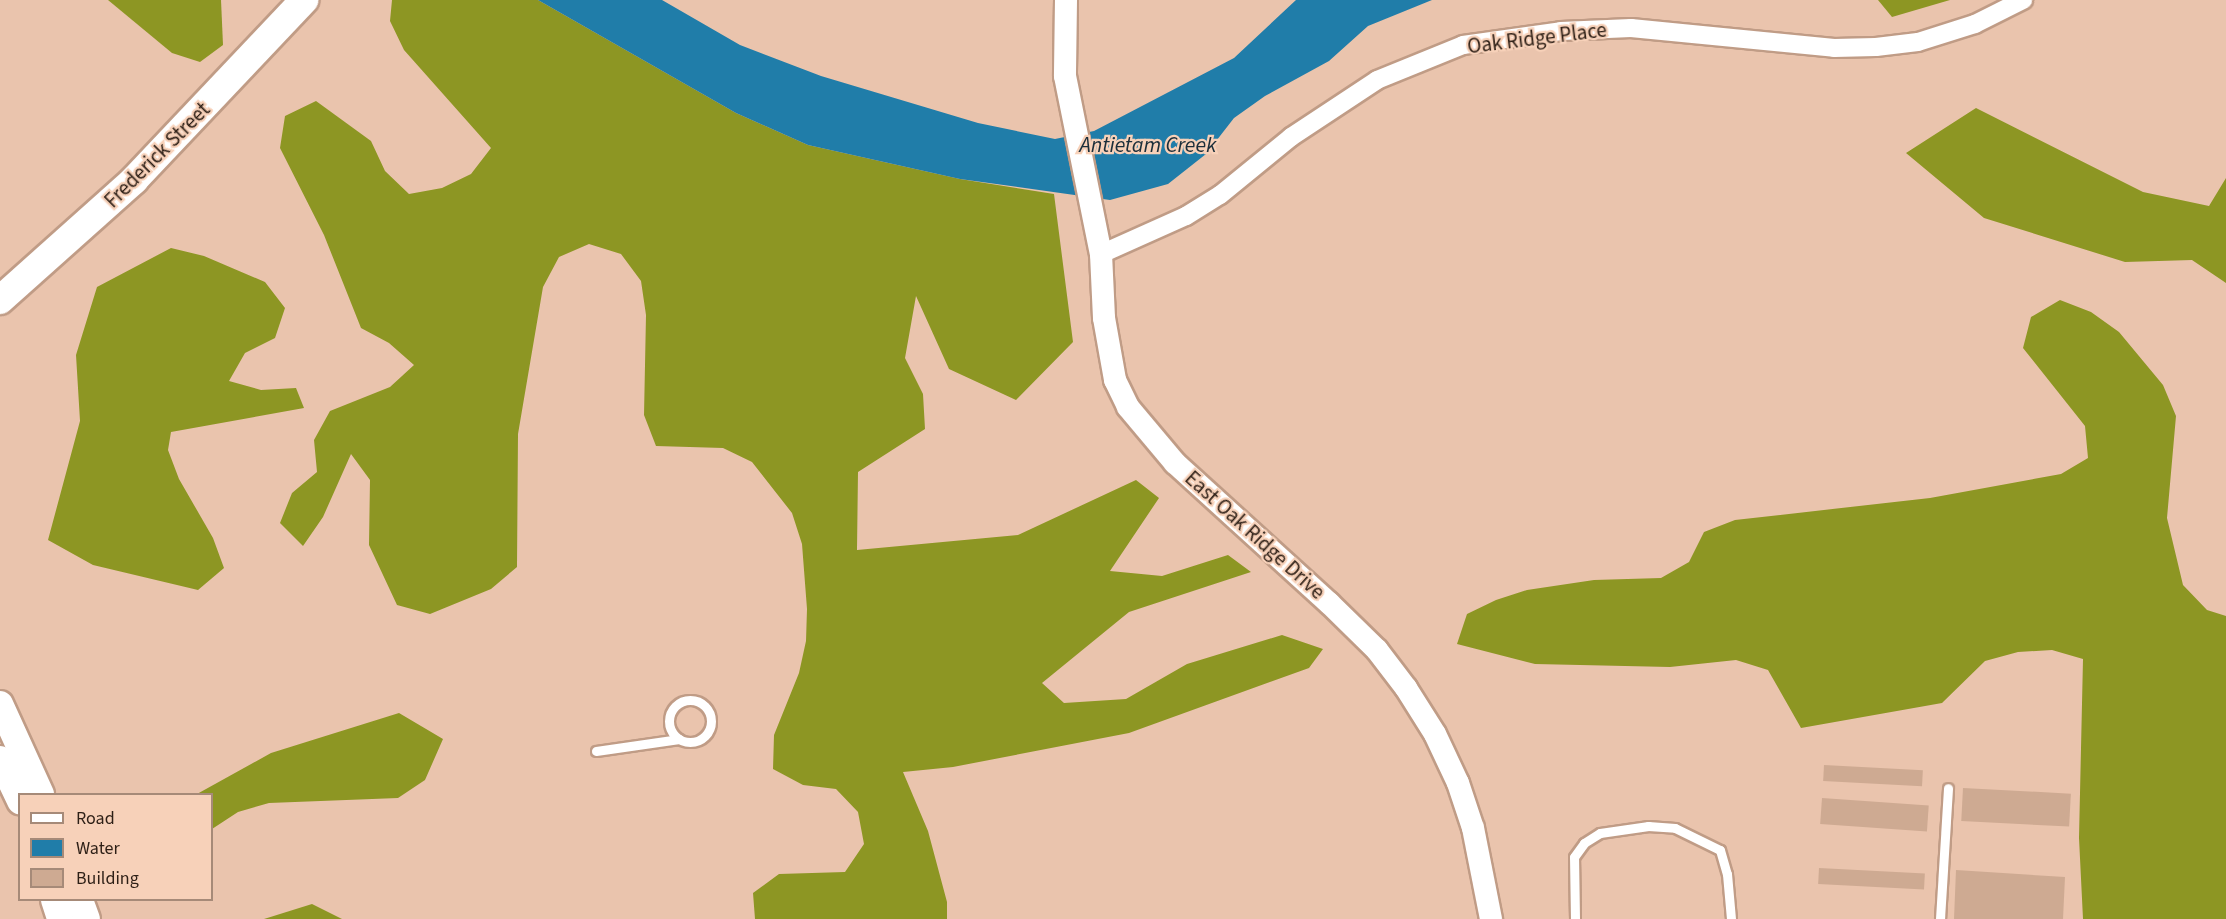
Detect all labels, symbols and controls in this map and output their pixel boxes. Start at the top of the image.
street label: Oak Ridge Place [1466,17,1608,59]
street label: Frederick Street [99,97,215,213]
water label: Antietam Creek [1080,133,1216,159]
street label: East Oak Ridge Drive [1180,466,1330,604]
legend [18,793,213,901]
text: Road [76,806,115,831]
text: Water [76,836,120,861]
text: Building [76,866,139,891]

